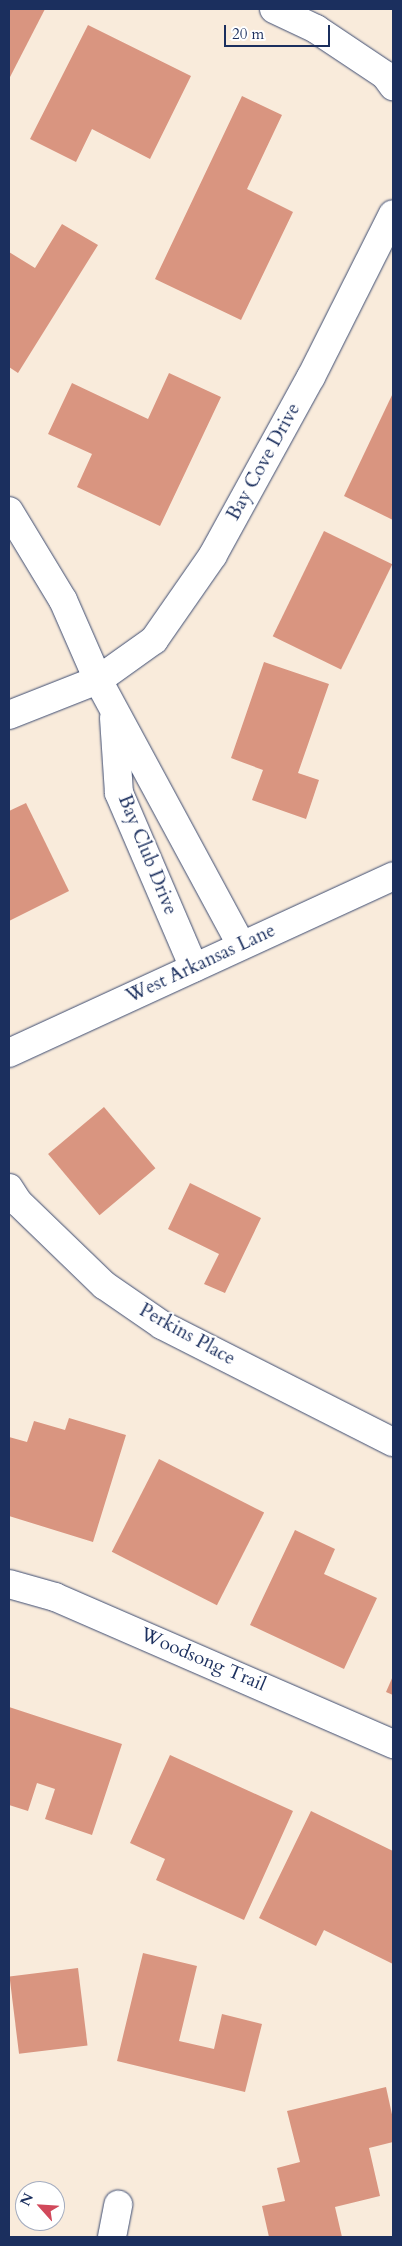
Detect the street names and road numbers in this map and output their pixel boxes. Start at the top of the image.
street label: Bay Cove Drive [222,399,306,525]
street label: Bay Club Drive [113,792,181,918]
street label: West Arkansas Lane [123,919,279,1009]
street label: Perkins Place [135,1299,239,1371]
street label: Woodsong Trail [137,1623,269,1697]

